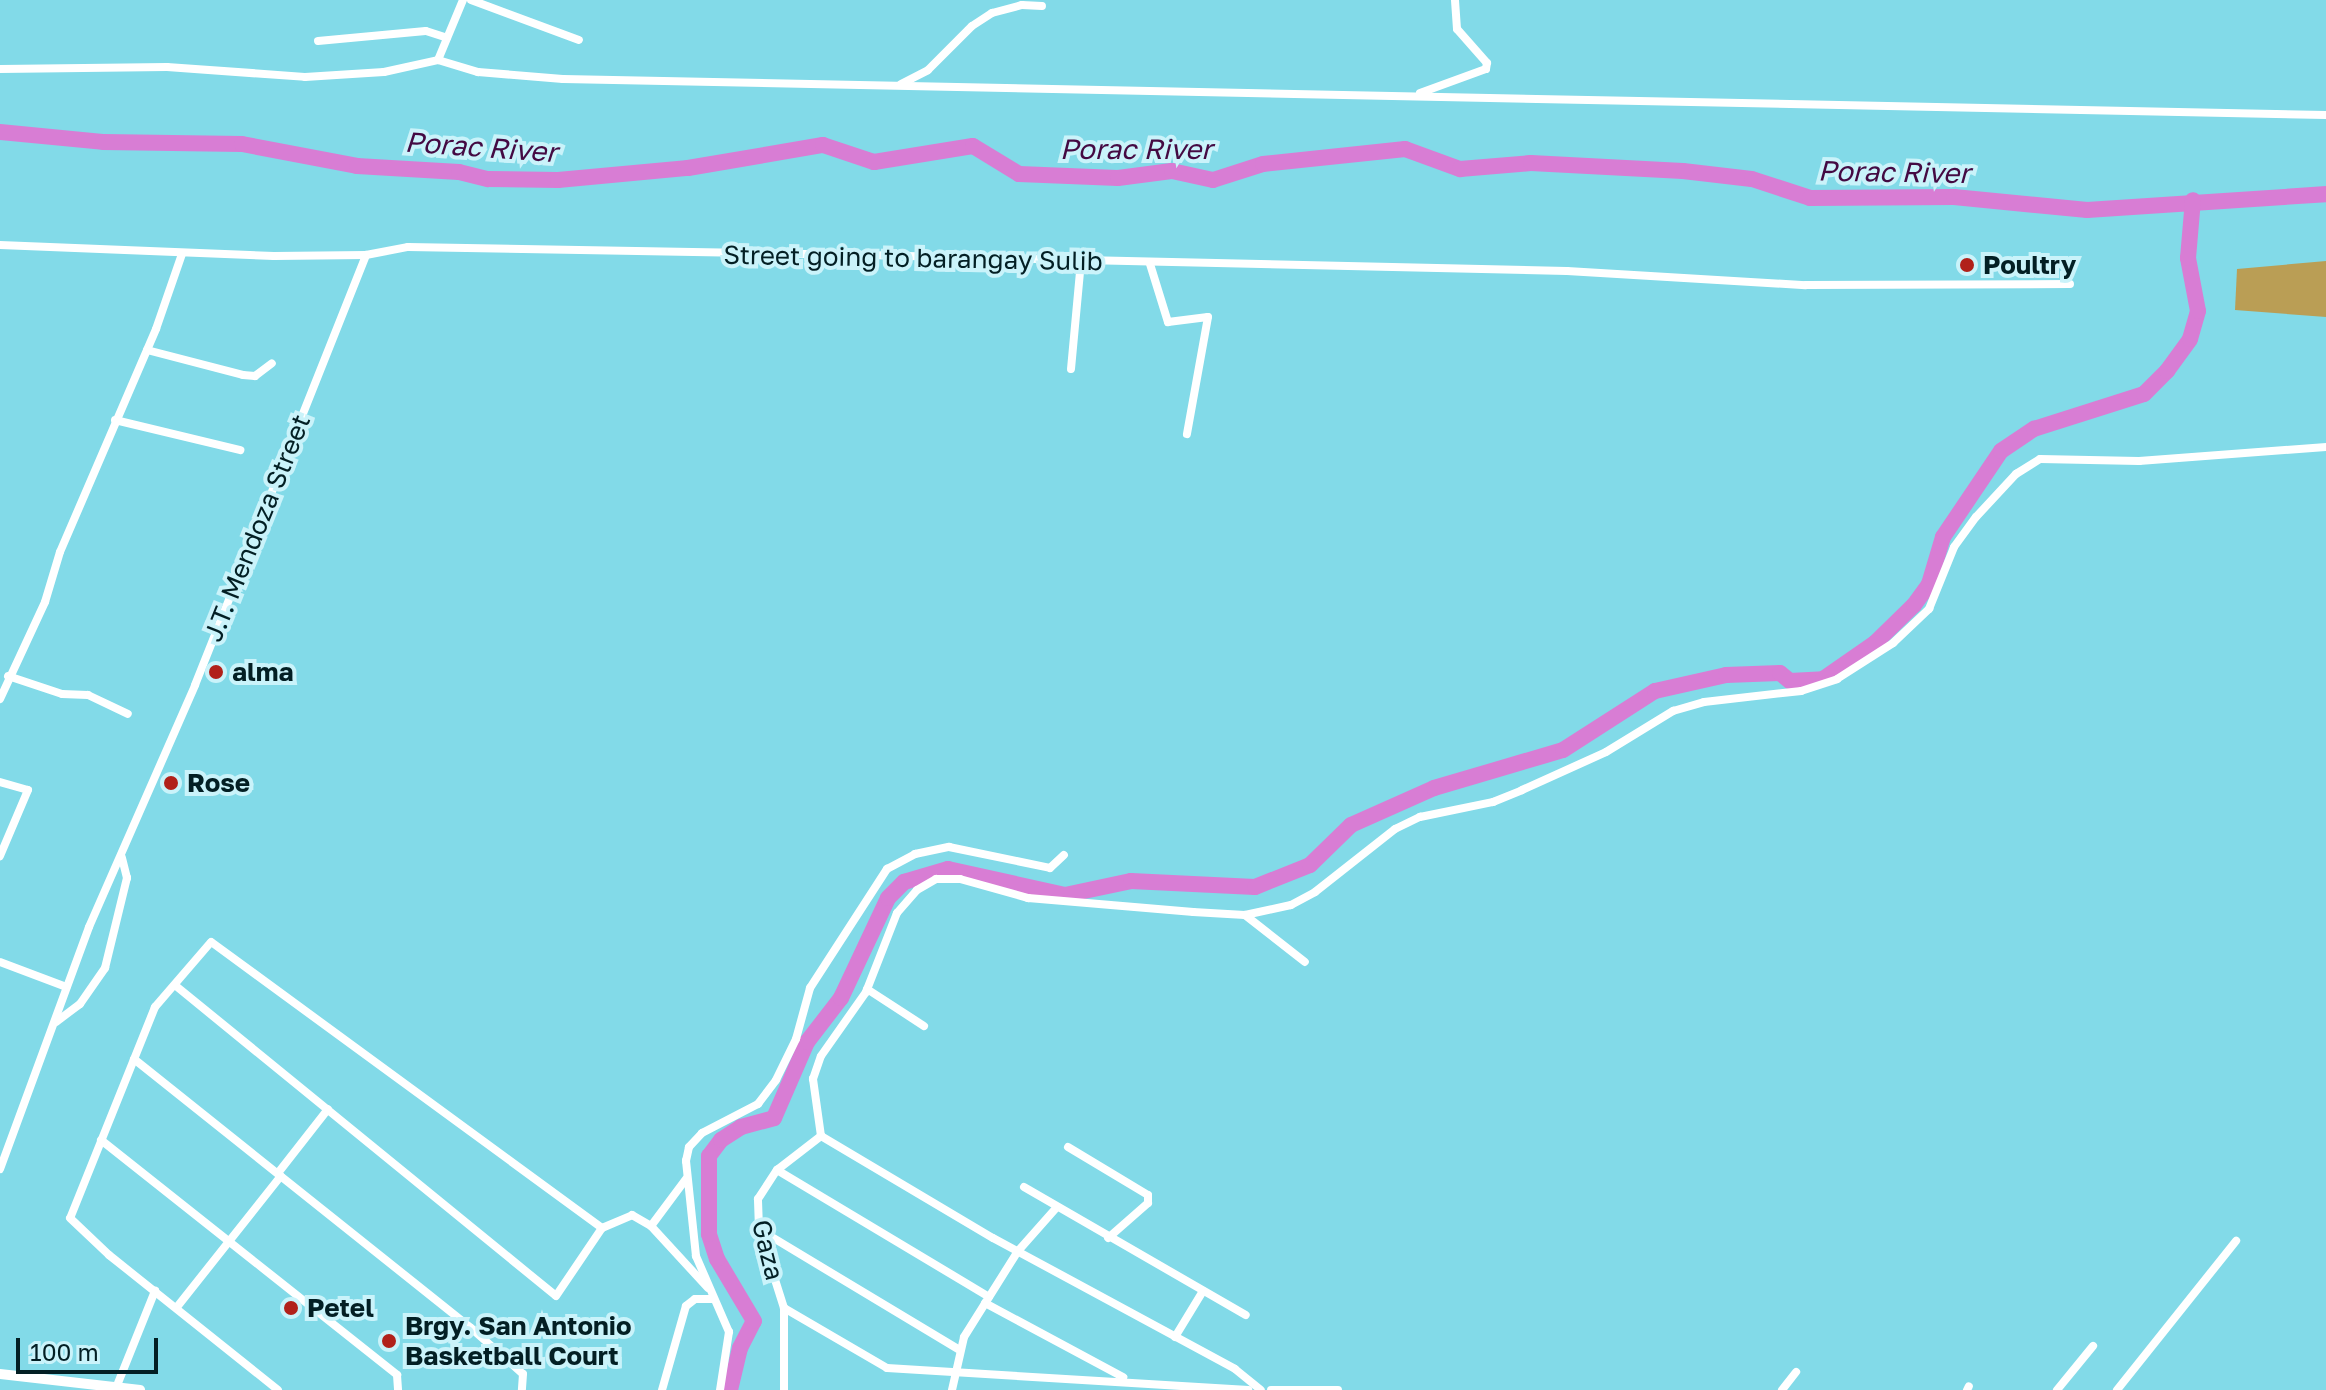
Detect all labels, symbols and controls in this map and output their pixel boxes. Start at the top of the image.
water label: Porac River [404,125,558,169]
water label: Porac River [1060,132,1212,166]
water label: Porac River [1818,154,1970,190]
street label: Street going to barangay Sulib [723,239,1103,277]
place label: Poultry [1983,249,2076,281]
marker: Poultry [1958,256,1976,274]
street label: J.T. Mendoza Street [197,410,317,646]
place label: alma [232,656,294,688]
marker: alma [207,663,225,681]
place label: Rose [187,767,250,799]
marker: Rose [162,774,180,792]
street label: Gaza [745,1217,791,1283]
place label: Petel [307,1292,374,1324]
marker: Petel [282,1299,300,1317]
place label: Brgy. San Antonio Basketball Court [405,1310,632,1372]
scale bar [20,1322,162,1372]
marker: Brgy. San Antonio Basketball Court [380,1332,398,1350]
text: 100 m [30,1337,99,1366]

